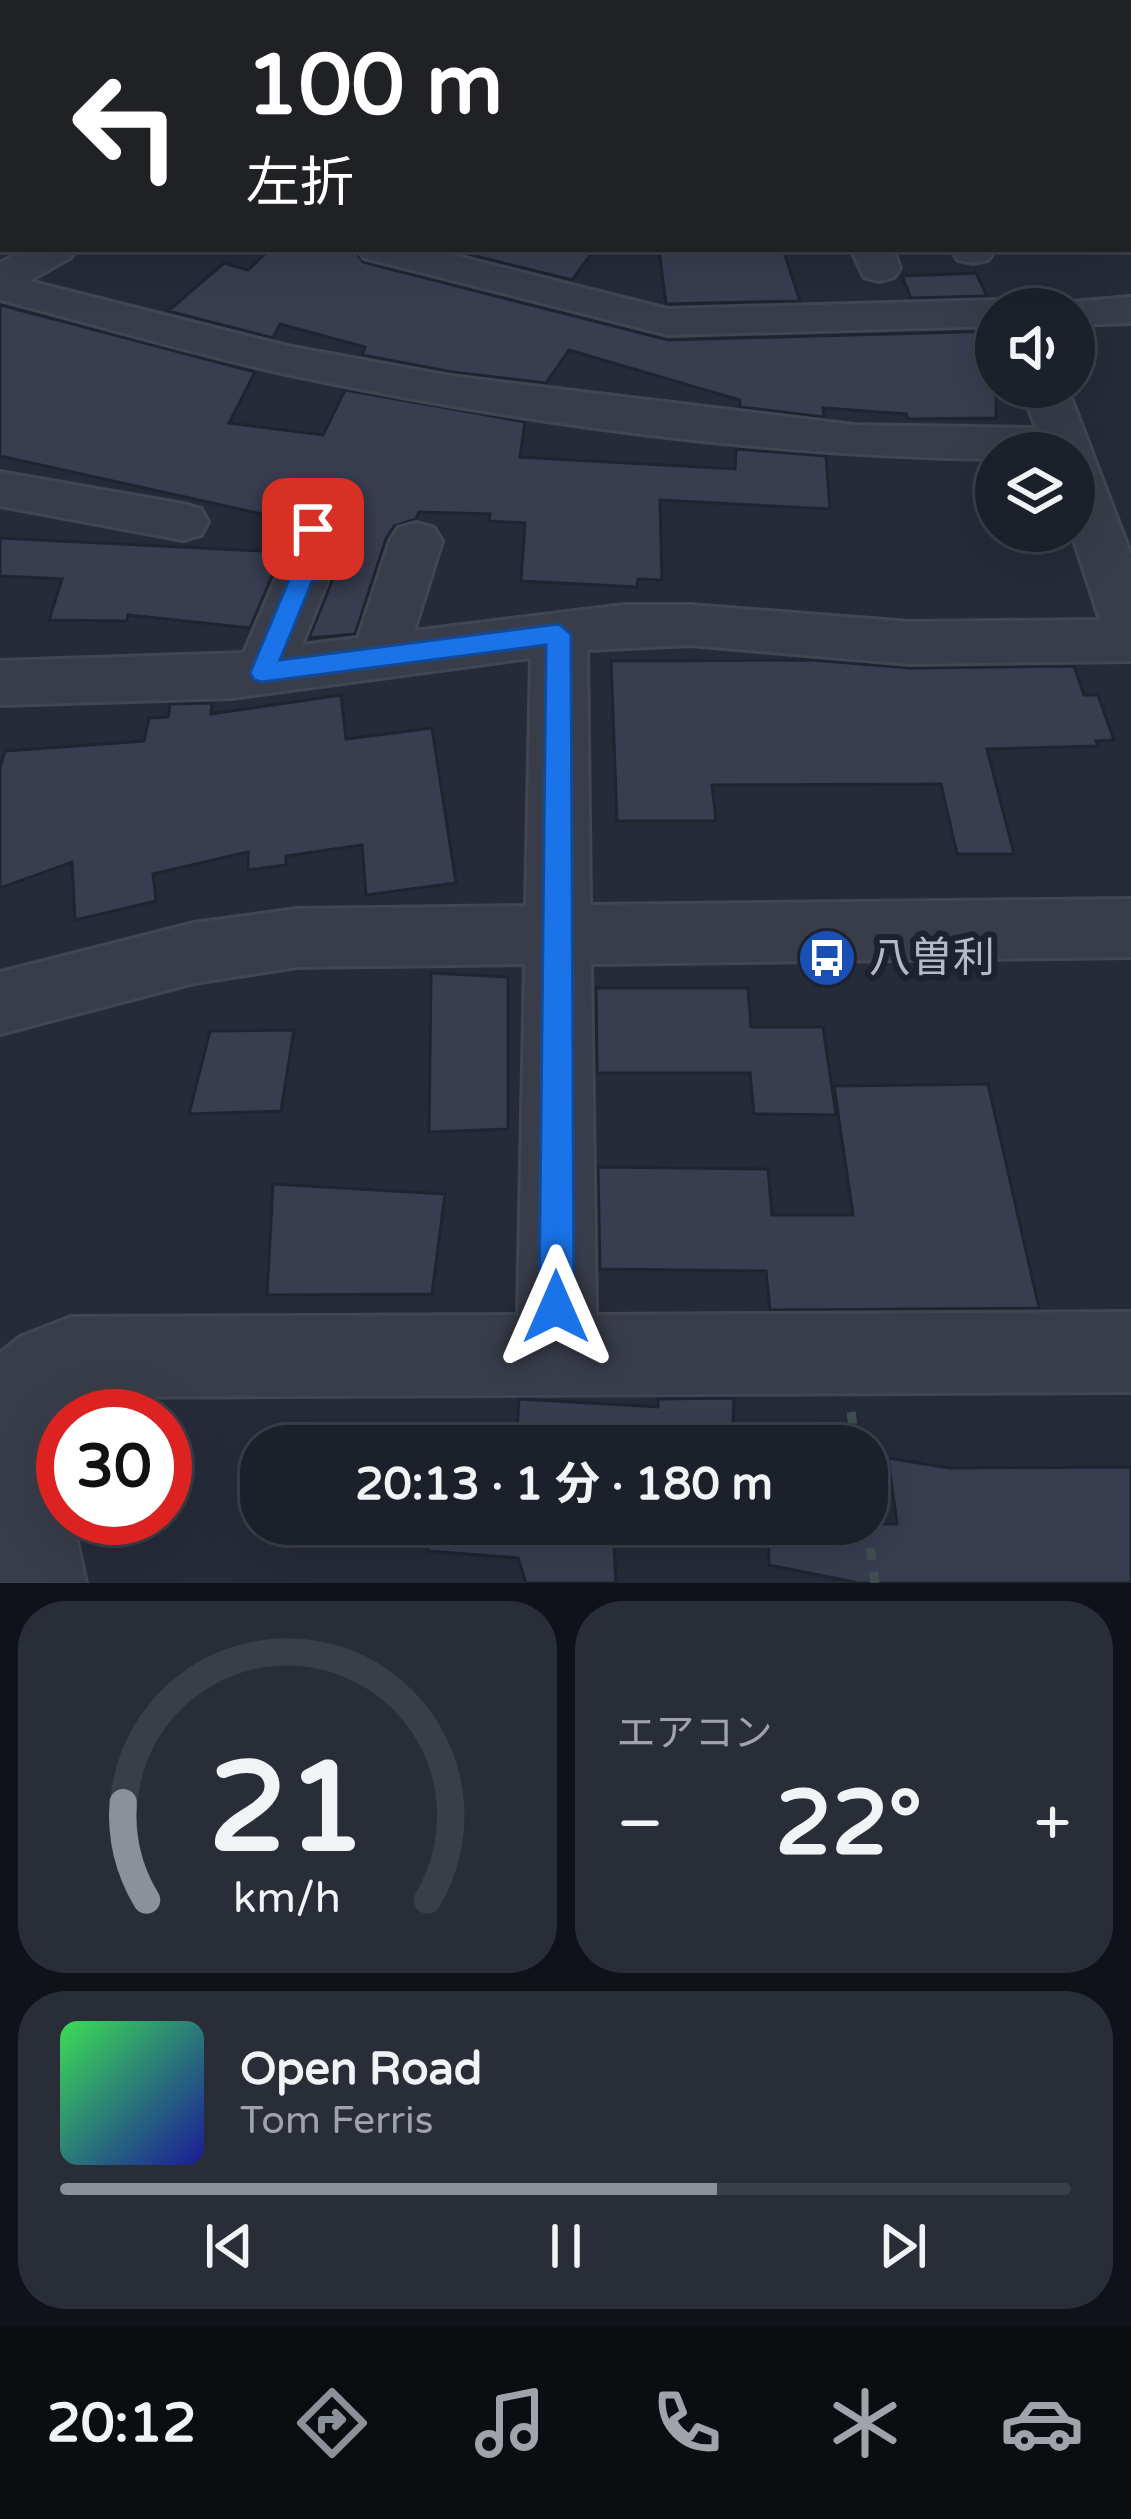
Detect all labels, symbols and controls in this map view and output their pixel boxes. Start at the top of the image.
text: 100 m [246,36,503,137]
icon: left [48,48,204,204]
text: 左折 [246,151,354,216]
map controls [975,288,1095,552]
button: sound [975,288,1095,408]
button: layers [975,432,1095,552]
pin [262,478,364,580]
icon: arrive [280,496,346,562]
bus stop icon: 八曽利 [796,927,858,989]
place label: 八曽利 [869,933,995,984]
position arrow [493,1244,619,1370]
speed limit sign: 30 [36,1389,192,1545]
text: 20:13 · 1 分 · 180 m [355,1458,773,1512]
text: エアコン [617,1710,773,1757]
text: 21 [209,1734,366,1885]
text: 22° [775,1770,922,1879]
text: − [617,1784,664,1864]
text: + [1034,1784,1071,1864]
text: km/h [233,1873,341,1924]
text: Open Road [240,2043,482,2097]
text: Tom Ferris [240,2097,433,2144]
icon: previous [196,2213,262,2279]
icon: pause [533,2213,599,2279]
icon: next [870,2213,936,2279]
icon: directions [290,2381,374,2465]
icon: music [468,2381,552,2465]
icon: phone [645,2381,729,2465]
icon: climate [823,2381,907,2465]
icon: car [1000,2381,1084,2465]
text: 20:12 [47,2391,196,2456]

